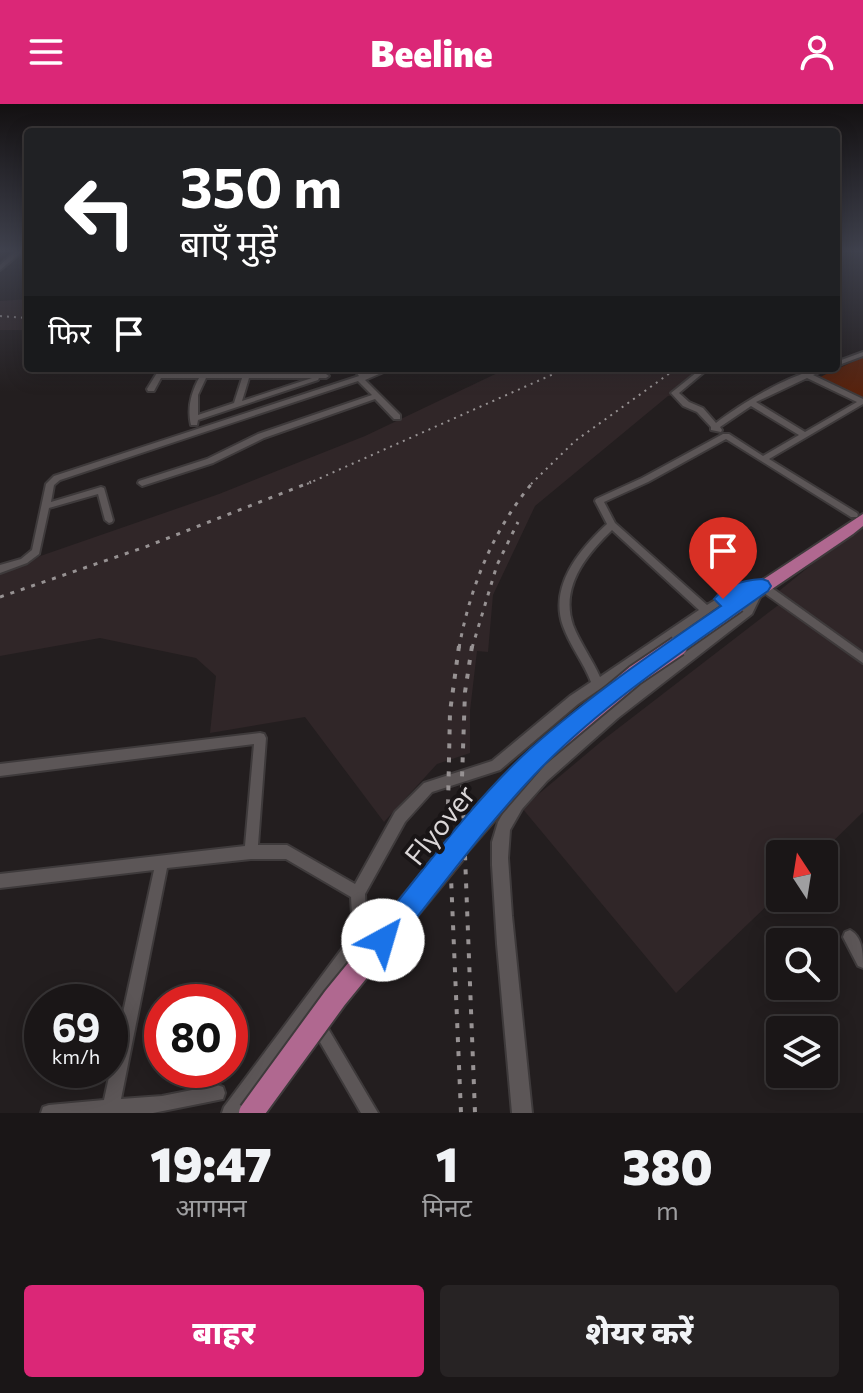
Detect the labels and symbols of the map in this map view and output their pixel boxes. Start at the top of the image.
pin [689,517,757,599]
street label: Flyover [397,777,482,871]
north arrow [766,840,838,912]
position arrow [341,898,425,982]
speed limit sign: 80 [144,984,248,1088]

